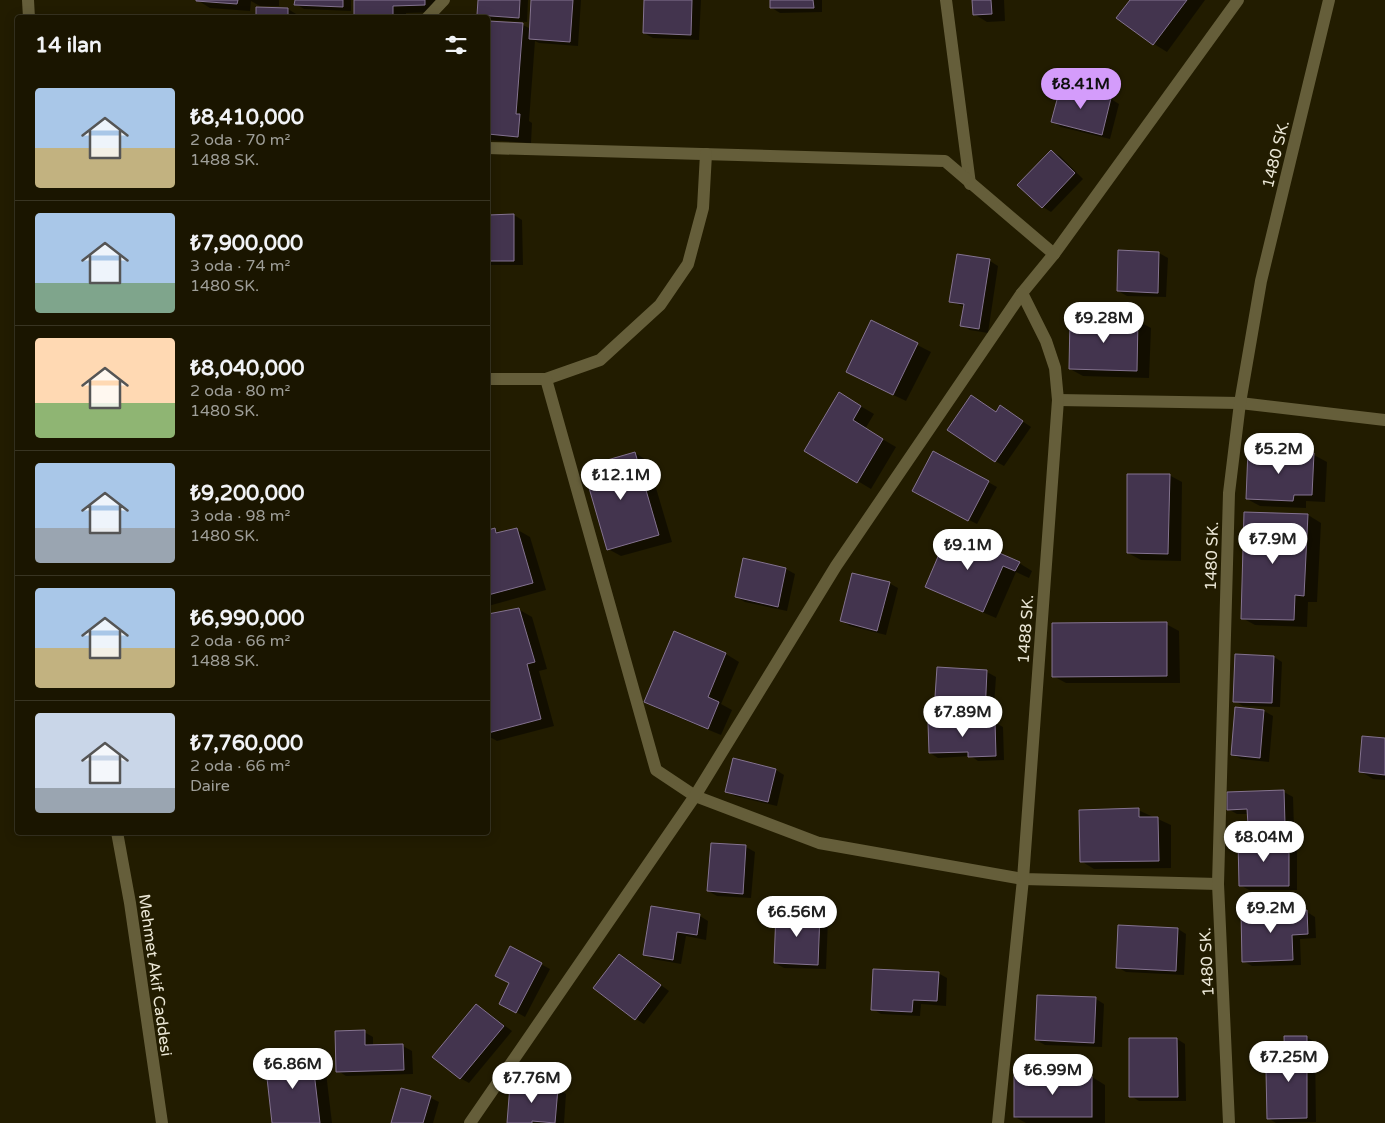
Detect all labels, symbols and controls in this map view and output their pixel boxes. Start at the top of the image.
icon: filters [442,31,470,59]
text: 14 ilan [35,33,102,58]
pin: ₺8.41M [1040,68,1122,110]
text: ₺8.41M [1052,74,1110,94]
text: ₺8,410,000 [190,105,304,130]
icon: home [75,108,135,168]
street label: 1480 SK. [1258,118,1294,190]
text: 2 oda · 70 m² [190,130,290,150]
text: 1488 SK. [190,150,259,170]
text: ₺7,900,000 [190,231,303,256]
icon: home [75,233,135,293]
text: 3 oda · 74 m² [190,256,290,276]
text: 1480 SK. [190,276,259,296]
pin: ₺9.28M [1063,302,1145,344]
text: ₺9.28M [1075,308,1133,328]
text: ₺8,040,000 [190,356,304,381]
icon: home [75,358,135,418]
text: 2 oda · 80 m² [190,381,290,401]
text: 1480 SK. [190,401,259,421]
pin: ₺5.2M [1244,432,1314,475]
text: ₺5.2M [1255,439,1303,459]
pin: ₺12.1M [580,458,662,501]
text: ₺12.1M [592,465,650,485]
text: ₺9,200,000 [190,481,304,506]
icon: home [75,483,135,543]
text: 3 oda · 98 m² [190,506,290,526]
street label: 1480 SK. [1201,521,1223,591]
pin: ₺7.9M [1238,522,1308,565]
text: 1480 SK. [190,526,259,546]
pin: ₺9.1M [933,528,1003,571]
text: ₺7.9M [1249,529,1297,549]
text: ₺9.1M [944,535,992,555]
street label: 1488 SK. [1014,594,1038,664]
text: ₺6,990,000 [190,606,304,631]
icon: home [75,608,135,668]
text: 2 oda · 66 m² [190,631,290,651]
text: 1488 SK. [190,651,259,671]
pin: ₺7.89M [922,696,1004,738]
text: ₺7.89M [934,702,992,722]
text: ₺7,760,000 [190,731,303,756]
icon: home [75,733,135,793]
text: 2 oda · 66 m² [190,756,290,776]
text: Daire [190,776,230,796]
pin: ₺8.04M [1223,820,1305,863]
text: ₺8.04M [1235,827,1293,847]
pin: ₺9.2M [1236,892,1306,934]
street label: Mehmet Akif Caddesi [134,893,176,1058]
pin: ₺6.56M [756,896,838,938]
text: ₺9.2M [1247,898,1295,918]
text: ₺6.56M [768,902,826,922]
street label: 1480 SK. [1195,927,1219,997]
pin: ₺7.25M [1248,1040,1330,1083]
text: ₺7.25M [1260,1047,1318,1067]
pin: ₺6.86M [252,1048,334,1090]
text: ₺6.86M [264,1054,322,1074]
pin: ₺6.99M [1012,1054,1094,1096]
text: ₺6.99M [1024,1060,1082,1080]
pin: ₺7.76M [491,1062,573,1104]
text: ₺7.76M [503,1068,561,1088]

